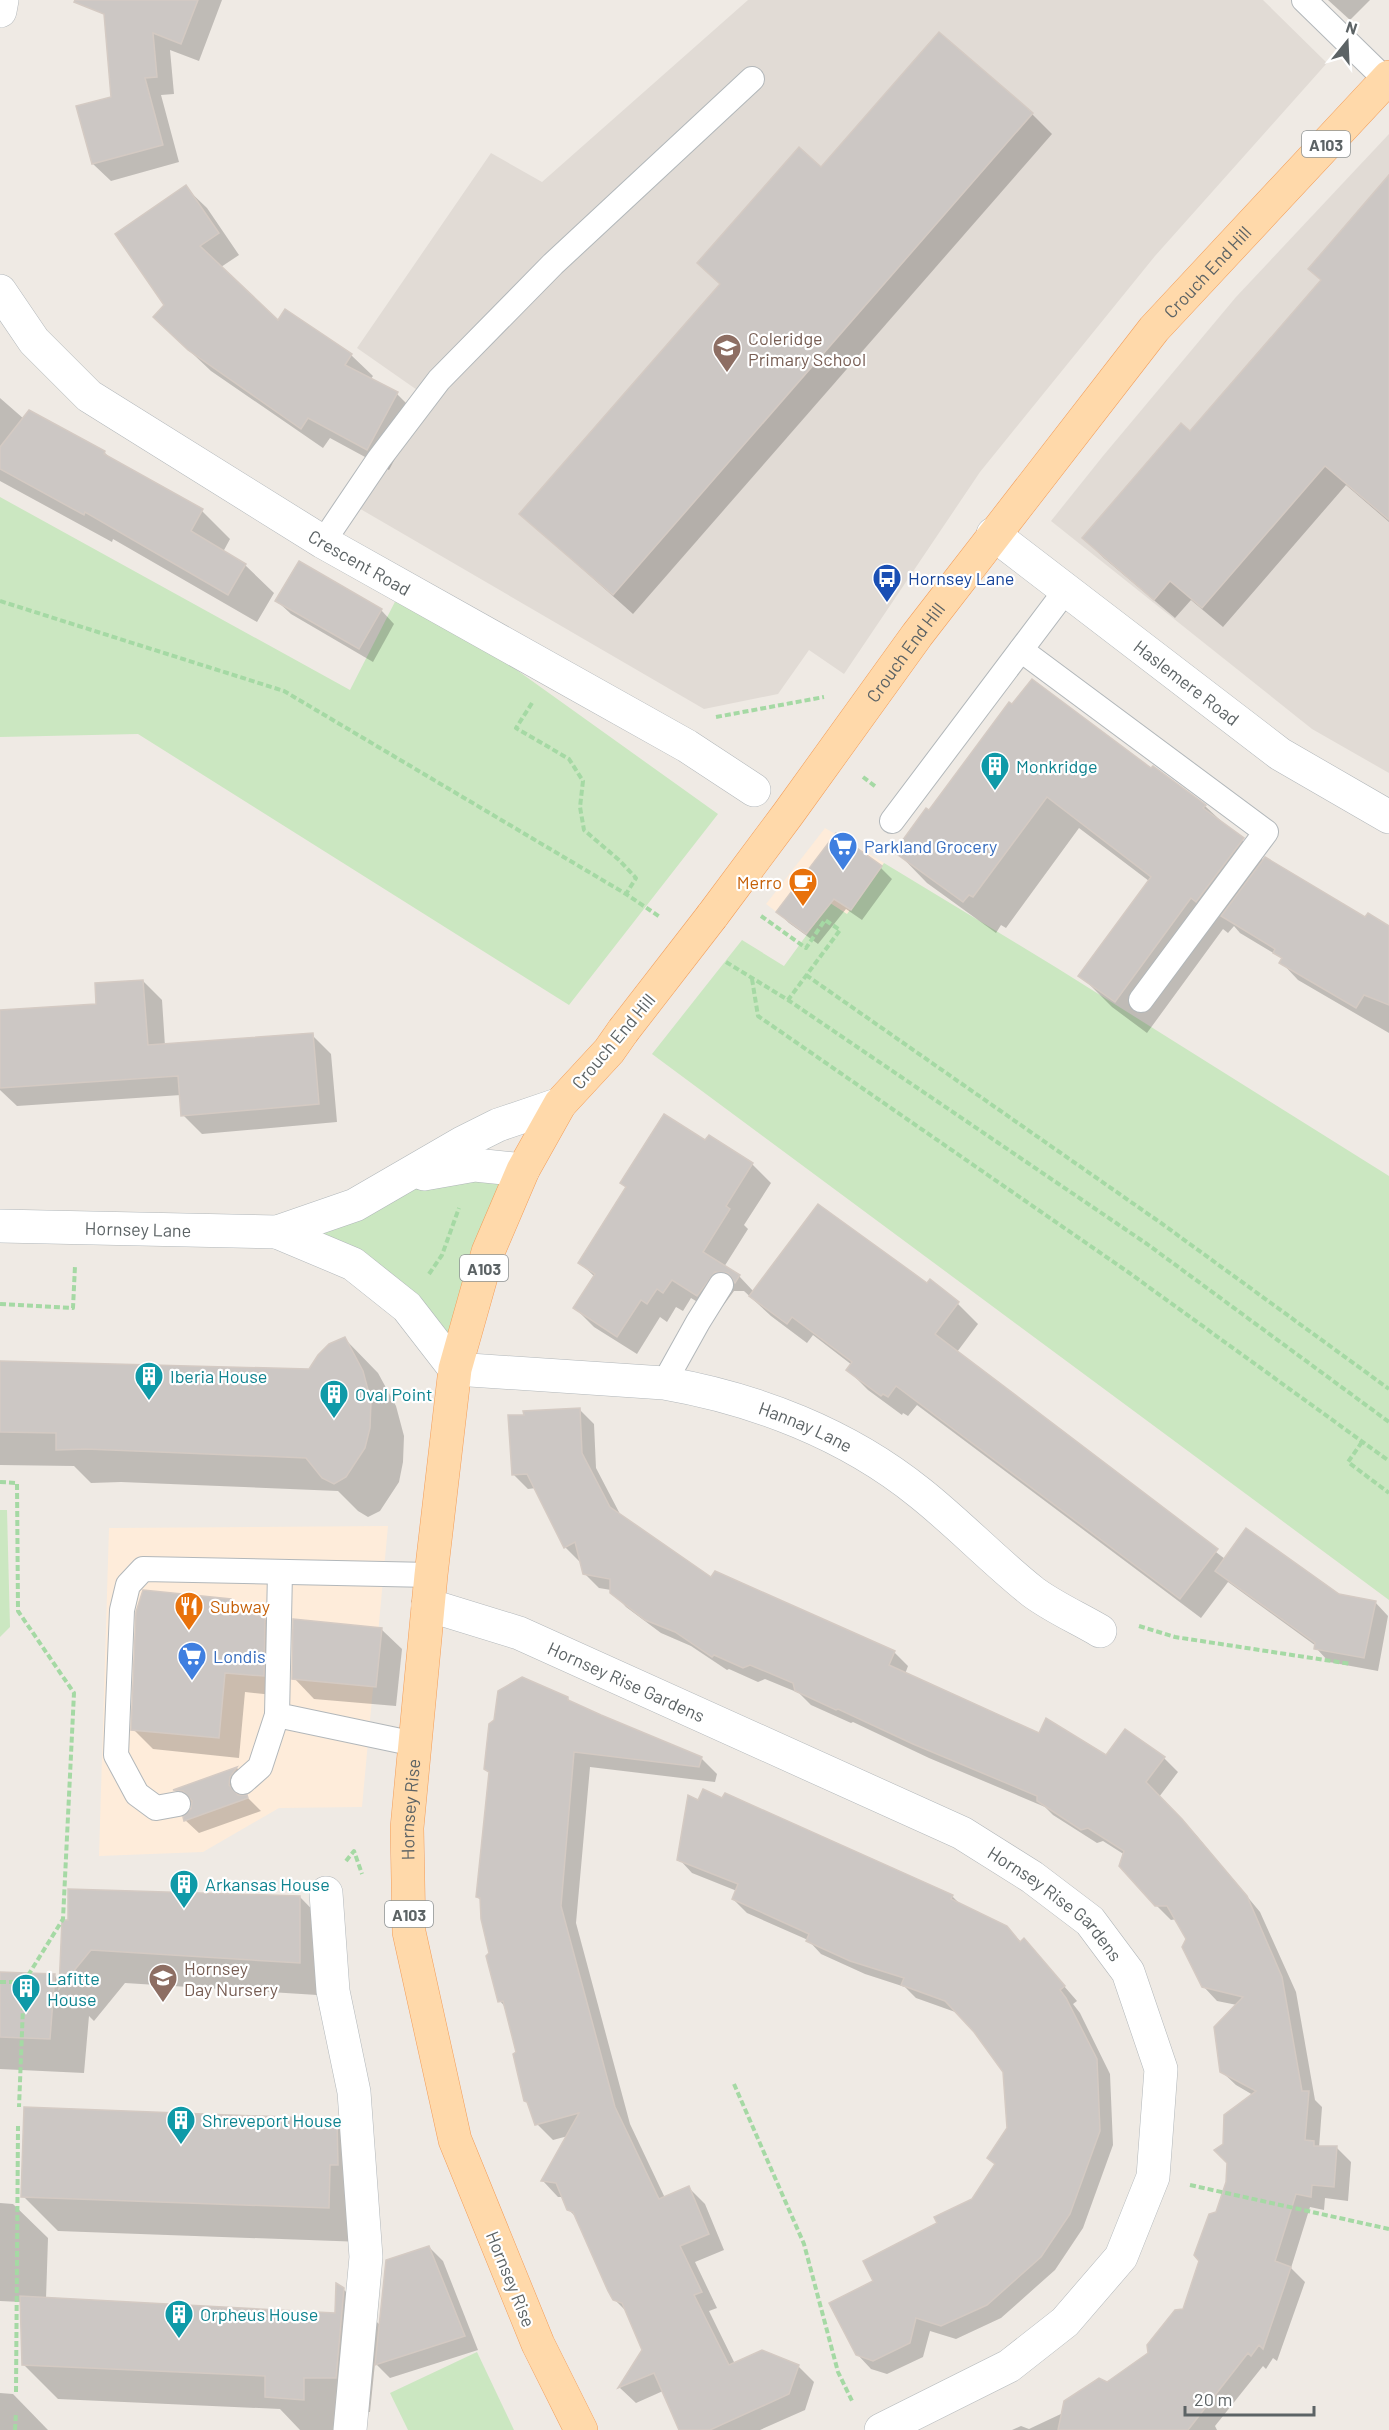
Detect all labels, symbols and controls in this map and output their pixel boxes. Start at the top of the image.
north arrow [1317,12,1377,72]
text: N [1344,17,1360,38]
road number: A103 [1302,131,1350,157]
street label: Crouch End Hill [1159,221,1256,323]
place label: Coleridge Primary School [748,327,866,370]
school or university icon: Coleridge Primary School [711,332,743,374]
street label: Crescent Road [304,525,415,600]
bus stop icon: Hornsey Lane [871,562,903,604]
place label: Hornsey Lane [908,567,1014,589]
street label: Crouch End Hill [861,598,949,706]
street label: Haslemere Road [1129,635,1244,730]
building icon: Monkridge [979,750,1011,792]
place label: Monkridge [1016,755,1098,777]
supermarket icon: Parkland Grocery [827,830,859,872]
place label: Parkland Grocery [864,835,997,857]
cafe icon: Merro [787,866,819,908]
place label: Merro [737,871,782,893]
street label: Crouch End Hill [567,989,659,1093]
street label: Hornsey Lane [85,1217,191,1241]
road number: A103 [460,1255,508,1281]
building icon: Iberia House [133,1360,165,1402]
place label: Iberia House [170,1365,267,1387]
building icon: Oval Point [318,1378,350,1420]
place label: Oval Point [355,1383,432,1405]
street label: Hannay Lane [756,1397,856,1457]
restaurant icon: Subway [173,1590,205,1632]
place label: Subway [210,1595,270,1617]
street label: Hornsey Rise Gardens [544,1637,708,1726]
supermarket icon: Londis [176,1640,208,1682]
place label: Londis [213,1645,266,1667]
street label: Hornsey Rise [396,1758,425,1861]
street label: Hornsey Rise Gardens [984,1841,1127,1965]
building icon: Arkansas House [168,1868,200,1910]
place label: Arkansas House [205,1873,330,1895]
road number: A103 [385,1901,433,1927]
place label: Hornsey Day Nursery [184,1957,278,2000]
school or university icon: Hornsey Day Nursery [147,1962,179,2004]
place label: Lafitte House [47,1967,100,2010]
building icon: Lafitte House [10,1972,42,2014]
building icon: Shreveport House [165,2104,197,2146]
place label: Shreveport House [202,2109,342,2131]
street label: Hornsey Rise [482,2228,540,2330]
building icon: Orpheus House [163,2298,195,2340]
place label: Orpheus House [200,2303,318,2325]
scale bar [1185,2379,1314,2417]
text: 20 m [1194,2388,1232,2410]

